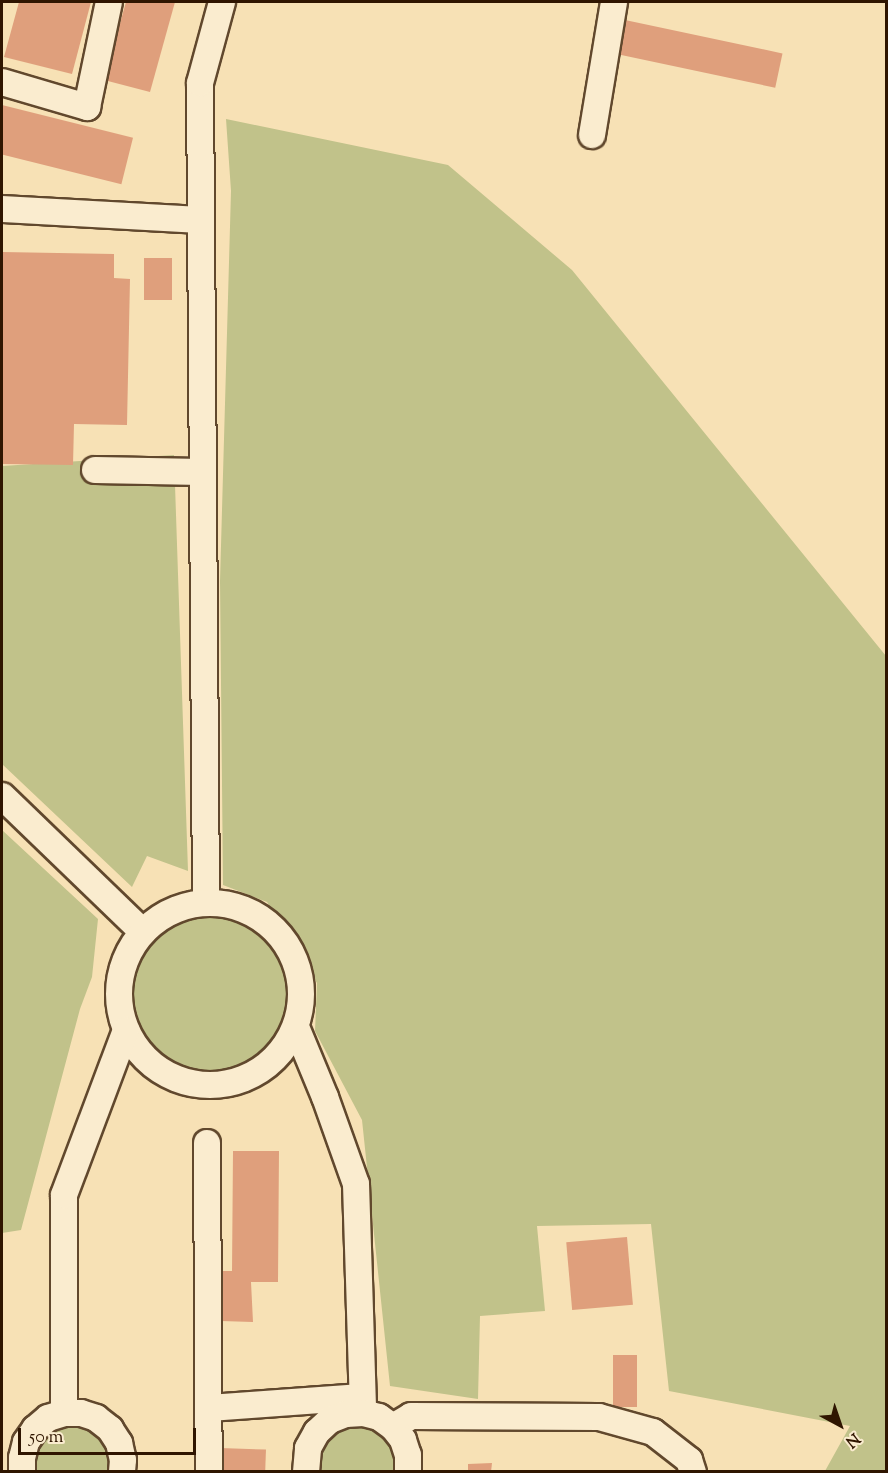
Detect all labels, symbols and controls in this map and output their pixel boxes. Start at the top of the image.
north arrow [810,1395,870,1455]
scale bar [21,1416,200,1454]
text: 50 m [29,1425,63,1451]
text: N [840,1426,864,1452]

